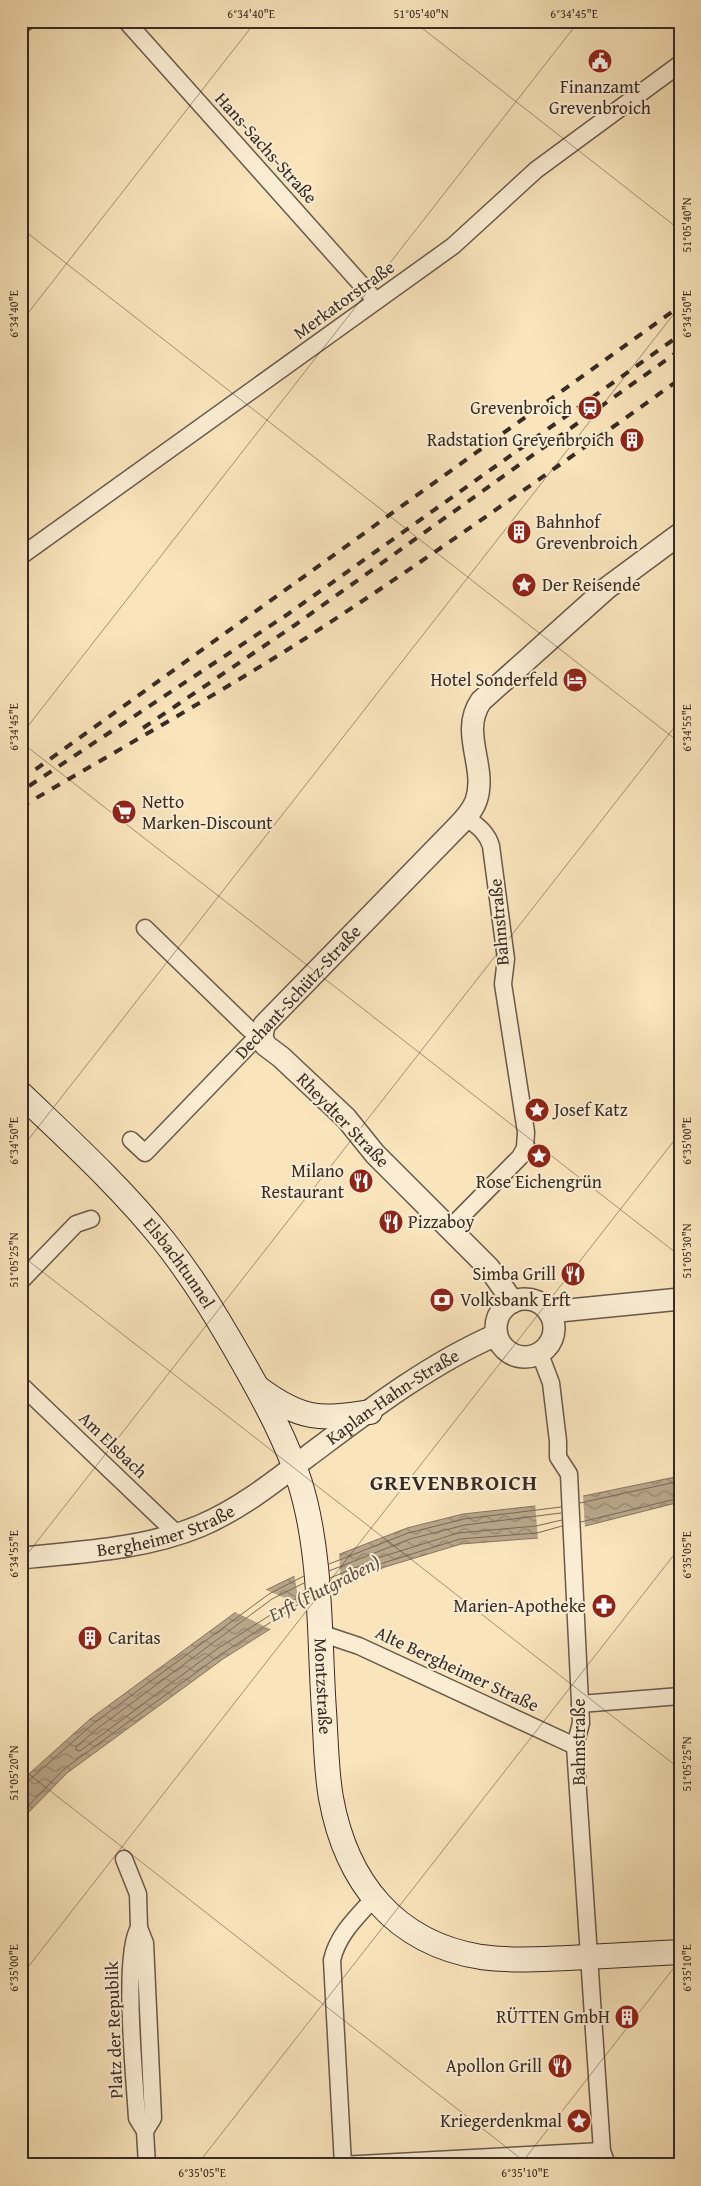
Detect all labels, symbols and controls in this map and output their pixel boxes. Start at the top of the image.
text: 6°34'40"E [227,5,275,22]
text: 51°05'40"N [393,5,449,22]
text: 6°34'45"E [550,5,598,22]
public building icon: Finanzamt Grevenbroich [587,48,613,74]
place label: Finanzamt Grevenbroich [549,73,651,121]
street label: Hans-Sachs-Straße [209,86,324,210]
text: 51°05'40"N [678,197,695,253]
street label: Merkatorstraße [287,254,400,346]
text: 6°34'40"E [5,290,22,338]
text: 6°34'50"E [678,290,695,338]
place label: Grevenbroich [470,394,572,421]
station icon: Grevenbroich [577,395,603,421]
place label: Radstation Grevenbroich [427,426,614,453]
building icon: Radstation Grevenbroich [619,427,645,453]
place label: Bahnhof Grevenbroich [536,508,638,556]
building icon: Bahnhof Grevenbroich [506,519,532,545]
place label: Der Reisende [542,571,640,598]
place icon: Der Reisende [511,572,537,598]
place label: Hotel Sonderfeld [431,666,558,693]
hotel icon: Hotel Sonderfeld [562,667,588,693]
text: 6°34'45"E [5,703,22,751]
text: 6°34'55"E [678,704,695,752]
place label: Netto Marken-Discount [142,788,273,836]
supermarket icon: Netto Marken-Discount [111,799,137,825]
street label: Bahnstraße [481,877,516,967]
street label: Dechant-Schütz-Straße [228,918,367,1065]
street label: Rheydter Straße [291,1066,396,1173]
place label: Josef Katz [552,1096,628,1123]
place icon: Josef Katz [524,1097,550,1123]
text: 6°34'50"E [5,1117,22,1165]
text: 6°35'00"E [678,1117,695,1165]
place icon: Rose Eichengrün [526,1143,552,1169]
place label: Milano Restaurant [261,1157,345,1205]
restaurant icon: Milano Restaurant [348,1168,374,1194]
place label: Rose Eichengrün [476,1168,602,1195]
place label: Pizzaboy [408,1208,474,1235]
restaurant icon: Pizzaboy [378,1209,404,1235]
street label: Elsbachtunnel [137,1211,222,1314]
text: 51°05'30"N [678,1223,695,1279]
text: 51°05'25"N [5,1232,22,1288]
place label: Simba Grill [472,1260,556,1287]
restaurant icon: Simba Grill [560,1261,586,1287]
place label: Volksbank Erft [460,1286,572,1313]
bank icon: Volksbank Erft [429,1287,455,1313]
street label: Kaplan-Hahn-Straße [320,1342,464,1451]
street label: Am Elsbach [73,1405,154,1484]
district label: GREVENBROICH [370,1466,538,1498]
street label: Bergheimer Straße [95,1497,239,1563]
text: 6°34'55"E [5,1530,22,1578]
text: 6°35'05"E [678,1531,695,1579]
water label: Erft (Flutgraben) [262,1548,385,1629]
place label: Marien-Apotheke [454,1592,586,1619]
pharmacy icon: Marien-Apotheke [591,1593,617,1619]
street label: Alte Bergheimer Straße [371,1619,543,1718]
place label: Caritas [108,1624,161,1651]
building icon: Caritas [77,1625,103,1651]
street label: Montzstraße [308,1638,339,1735]
street label: Bahnstraße [565,1698,592,1786]
text: 51°05'25"N [678,1736,695,1792]
text: 51°05'20"N [5,1745,22,1801]
text: 6°35'00"E [5,1944,22,1992]
text: 6°35'10"E [678,1944,695,1992]
street label: Platz der Republik [98,1960,129,2099]
place label: RÜTTEN GmbH [496,2003,610,2030]
building icon: RÜTTEN GmbH [614,2004,640,2030]
place label: Apollon Grill [446,2052,542,2079]
restaurant icon: Apollon Grill [547,2053,573,2079]
place label: Kriegerdenkmal [440,2107,562,2134]
place icon: Kriegerdenkmal [566,2108,592,2134]
text: 6°35'05"E [178,2164,226,2181]
text: 6°35'10"E [501,2164,549,2181]

